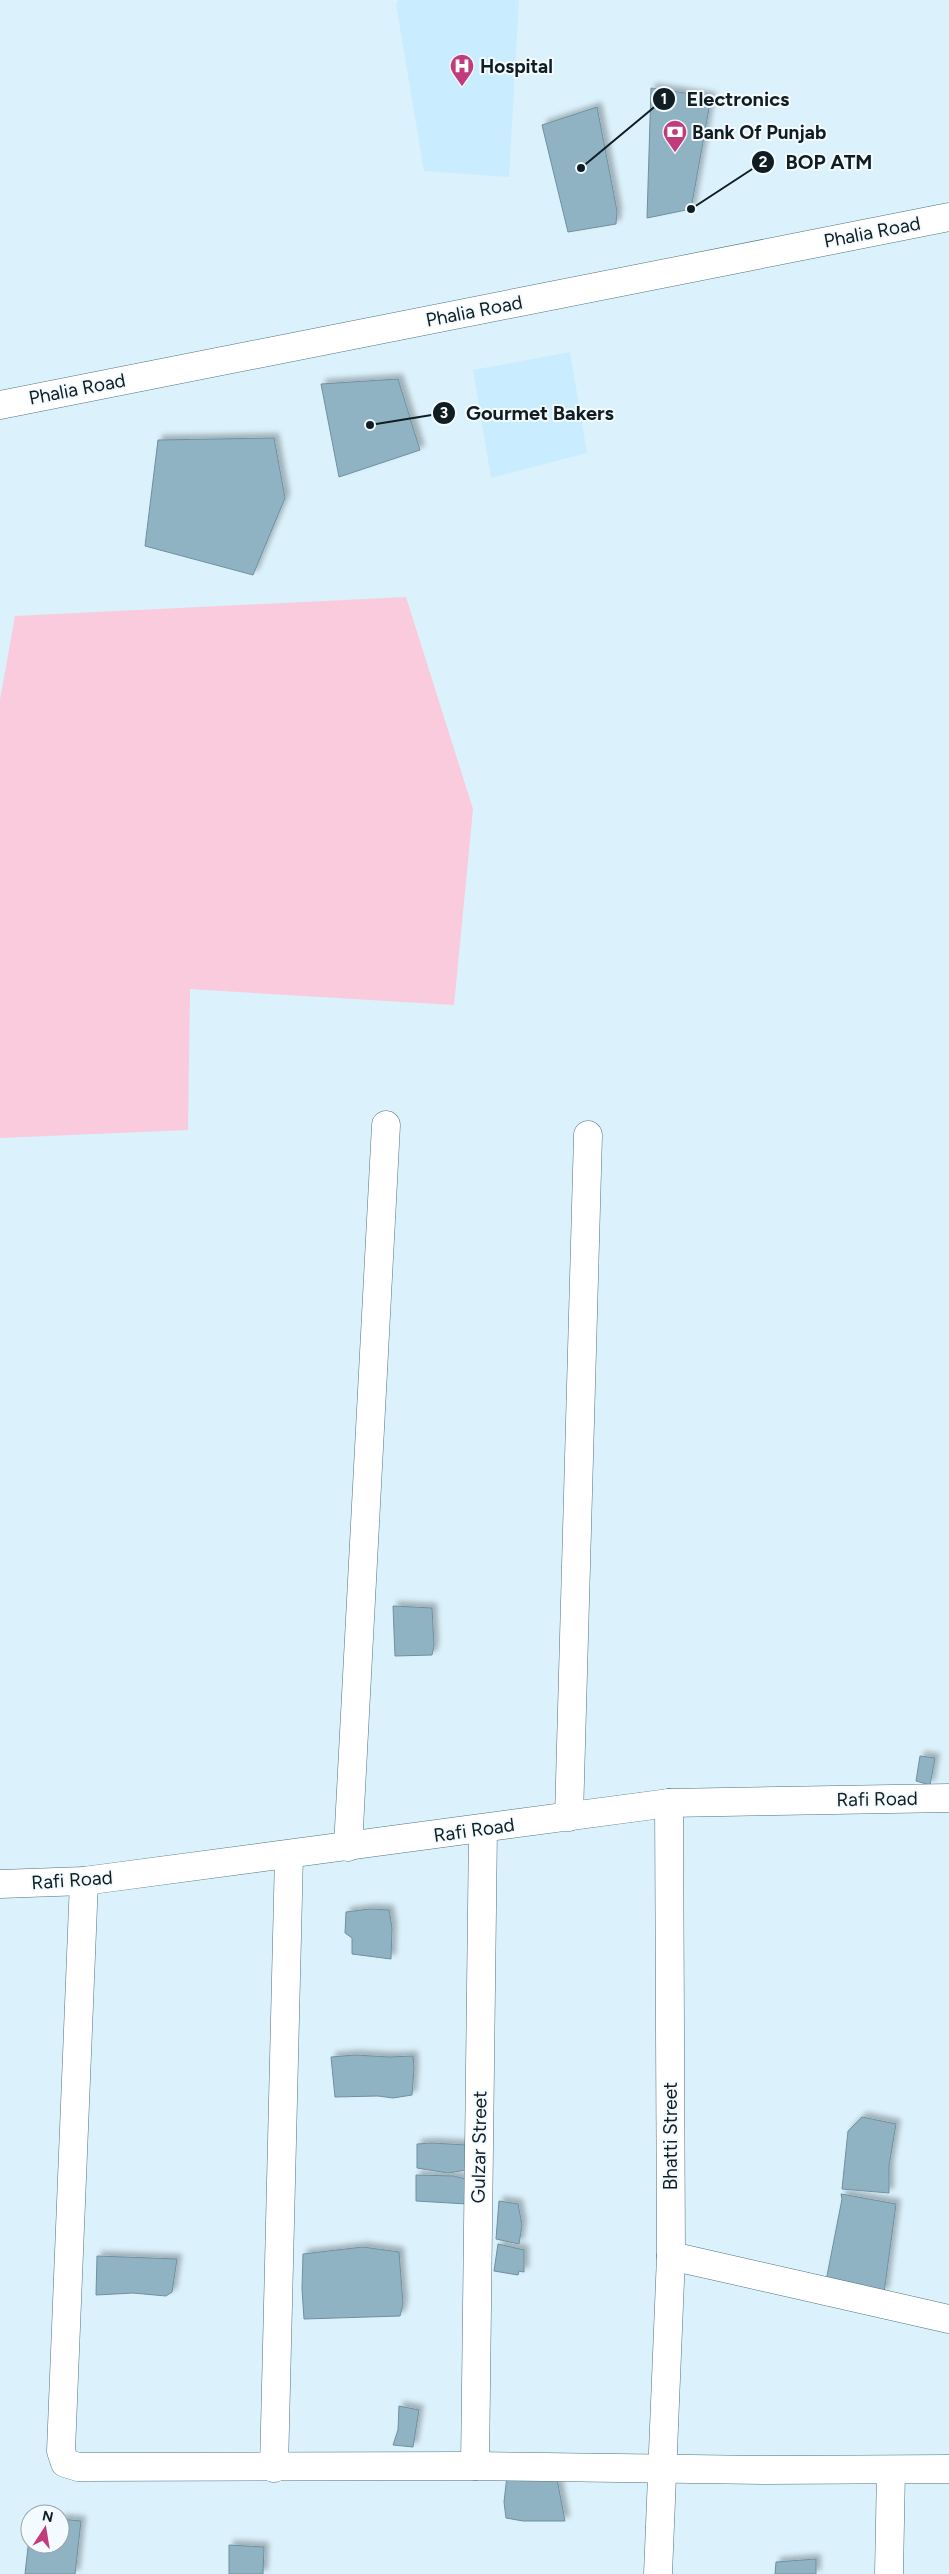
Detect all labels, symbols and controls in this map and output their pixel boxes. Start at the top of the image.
hospital icon: Hospital [449,53,475,87]
place label: Hospital [480,55,553,78]
callout: Electronics [652,81,799,116]
text: Electronics [687,87,789,111]
text: 1 [661,90,667,108]
bank icon: Bank Of Punjab [662,119,688,153]
place label: Bank Of Punjab [692,121,826,144]
callout: BOP ATM [750,144,882,179]
text: BOP ATM [786,150,872,174]
text: 2 [759,153,768,171]
street label: Phalia Road [822,211,922,253]
street label: Phalia Road [424,290,524,332]
street label: Phalia Road [27,368,127,410]
callout: Gourmet Bakers [431,396,624,431]
text: Gourmet Bakers [466,401,614,425]
text: 3 [440,404,448,422]
street label: Rafi Road [836,1787,918,1811]
street label: Rafi Road [432,1813,516,1847]
street label: Rafi Road [31,1866,113,1894]
street label: Bhatti Street [659,2082,682,2190]
street label: Gulzar Street [467,2091,491,2203]
north arrow [20,2504,70,2554]
text: N [41,2507,55,2526]

